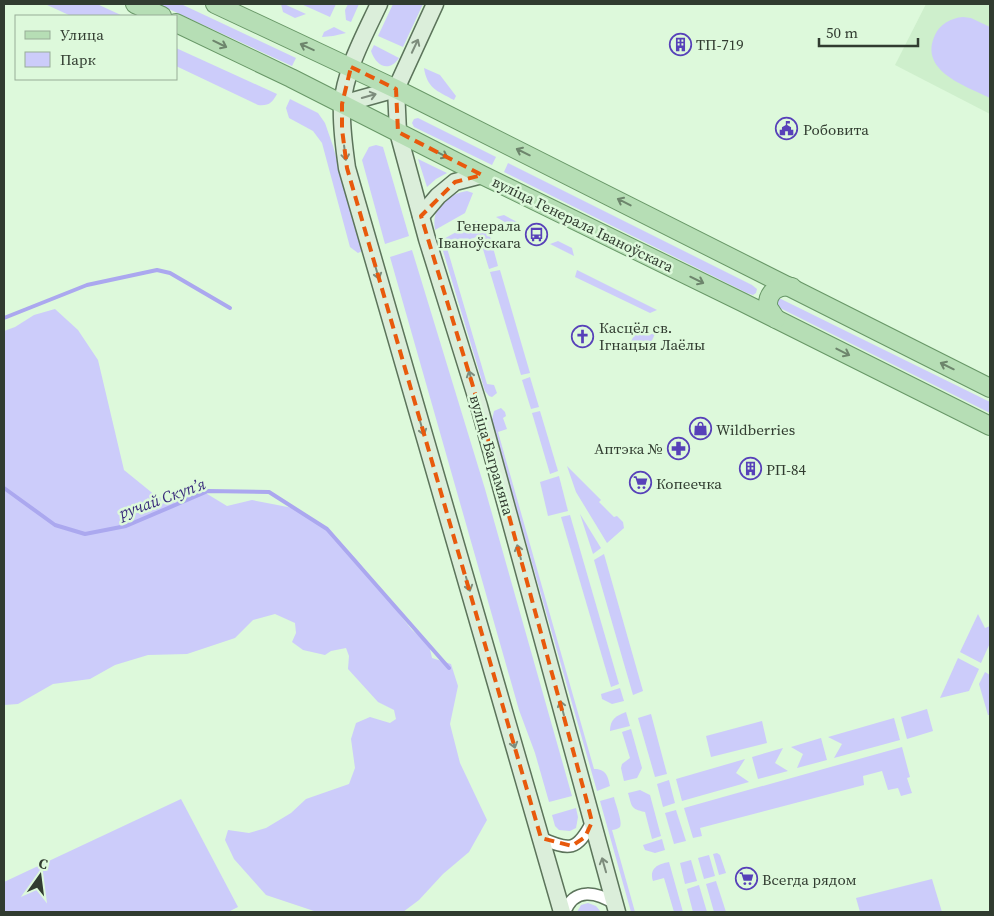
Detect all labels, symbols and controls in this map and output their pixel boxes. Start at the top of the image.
legend [15,15,178,80]
scale bar [819,15,918,47]
text: 50 m [826,22,858,43]
text: Улица [60,24,104,45]
building icon: ТП-719 [668,32,692,56]
place label: ТП-719 [696,34,744,55]
one-way arrow [411,39,421,54]
one-way arrow [212,40,227,49]
one-way arrow [300,41,315,51]
text: Парк [60,49,96,70]
one-way arrow [361,91,377,101]
public building icon: Робовита [775,117,799,141]
place label: Робовита [803,119,869,140]
one-way arrow [340,144,350,160]
one-way arrow [516,147,531,157]
one-way arrow [433,150,448,159]
street label: вуліца Генерала Іваноўскага [489,171,677,277]
one-way arrow [617,197,632,206]
place label: Генерала Іваноўскага [438,215,521,253]
bus stop icon: Генерала Іваноўскага [525,222,549,246]
one-way arrow [373,264,383,280]
one-way arrow [689,276,704,285]
place label: Касцёл св. Ігнацыя Лаёлы [599,317,705,355]
church icon: Касцёл св. Ігнацыя Лаёлы [571,324,595,348]
one-way arrow [835,347,850,357]
one-way arrow [939,361,954,371]
one-way arrow [465,371,475,387]
street label: вуліца Баграмяна [465,392,519,518]
shop icon: Wildberries [688,417,712,441]
place label: Wildberries [716,419,795,440]
one-way arrow [418,420,428,436]
pharmacy icon: Аптэка № [667,436,691,460]
place label: Аптэка № [594,438,663,459]
building icon: РП-84 [738,457,762,481]
place label: РП-84 [766,459,806,480]
supermarket icon: Копеечка [628,471,652,495]
water label: ручай Скупʼя [114,472,208,524]
place label: Копеечка [656,473,722,494]
one-way arrow [514,544,523,560]
one-way arrow [463,576,473,592]
one-way arrow [556,701,566,717]
one-way arrow [508,732,518,748]
north arrow [15,851,65,901]
text: С [36,853,50,874]
one-way arrow [598,858,608,874]
supermarket icon: Всегда рядом [734,867,758,891]
place label: Всегда рядом [762,869,857,890]

